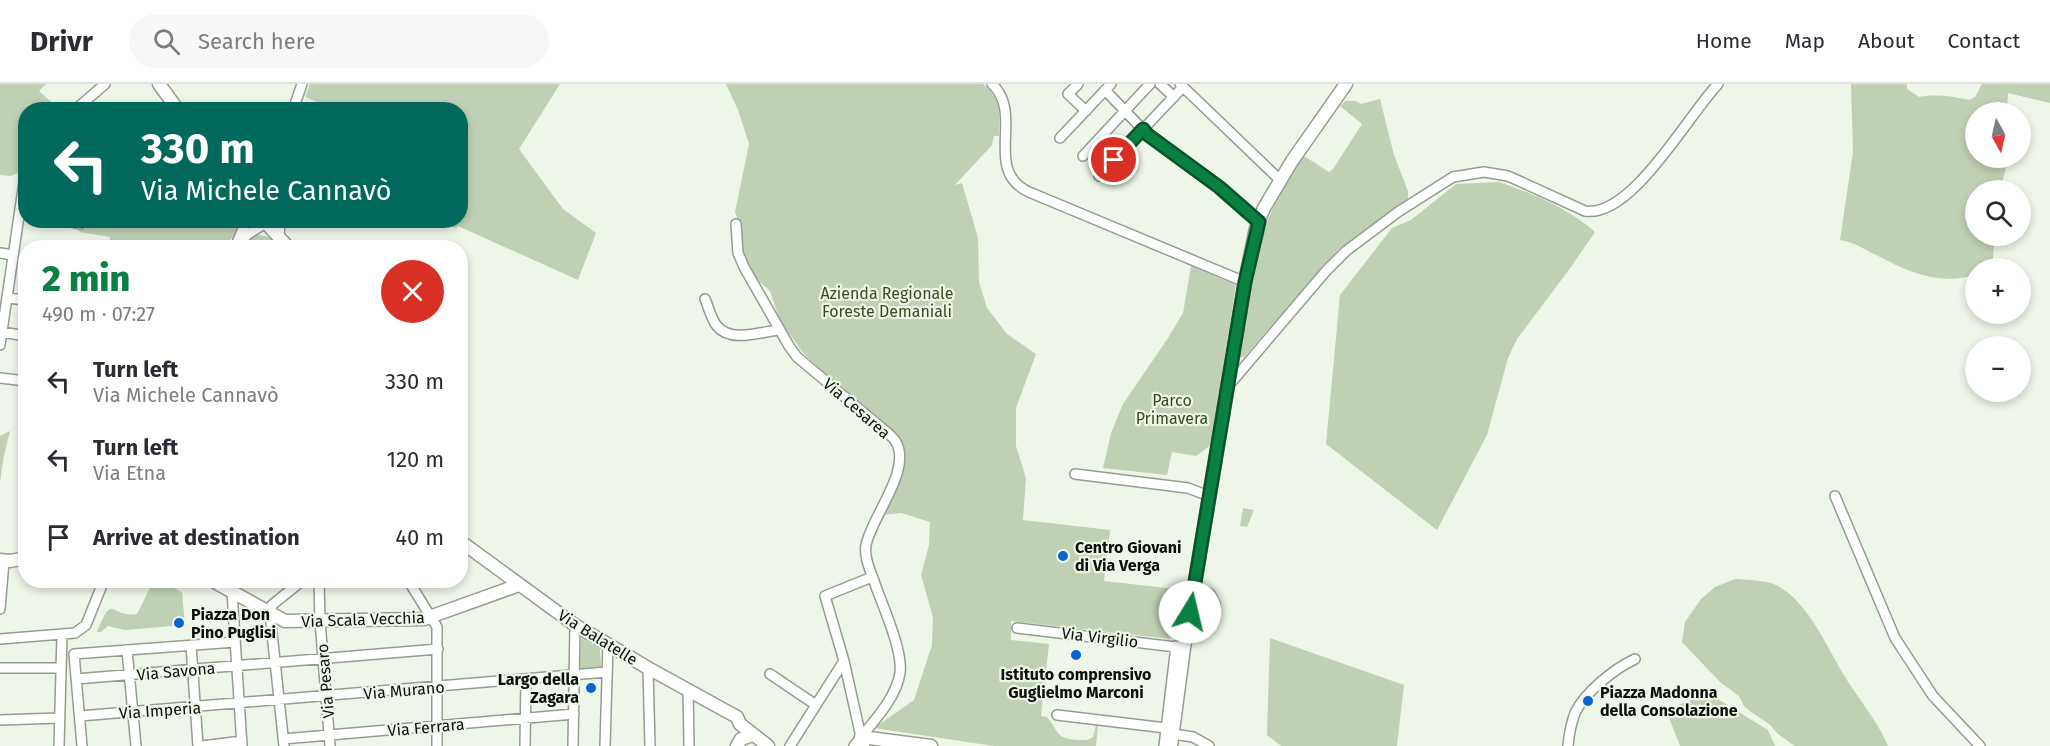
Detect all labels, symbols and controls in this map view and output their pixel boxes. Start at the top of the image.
search box [129,14,549,68]
text: Drivr [30,25,93,58]
icon: search [150,25,183,58]
text: Search here [198,28,315,55]
text: Home [1696,28,1752,54]
text: Map [1785,28,1825,54]
text: About [1858,28,1915,54]
text: Contact [1948,28,2020,54]
north arrow [1965,102,2031,168]
map controls [1965,102,2031,402]
text: 330 m [141,124,255,174]
icon: left [42,126,120,204]
pin [1088,134,1139,185]
icon: arrive [1097,143,1130,176]
text: Via Michele Cannavò [141,175,392,207]
button: search [1965,180,2031,246]
text: 2 min [42,257,130,301]
button: + [1965,258,2031,324]
button: close [381,260,444,323]
park label: Azienda Regionale Foreste Demaniali [821,284,953,321]
text: 490 m · 07:27 [42,302,155,326]
button: − [1965,336,2031,402]
text: Turn left [93,356,178,383]
icon: left [42,365,75,398]
text: 330 m [385,368,444,395]
street label: Via Cesarea [819,374,894,443]
text: Via Michele Cannavò [93,383,279,407]
park label: Parco Primavera [1136,391,1208,428]
text: Turn left [93,434,178,461]
icon: left [42,443,75,476]
text: 120 m [387,446,444,473]
text: Via Etna [93,461,166,485]
icon: arrive [42,521,75,554]
text: Arrive at destination [93,524,300,551]
text: 40 m [395,524,444,551]
place label: Centro Giovani di Via Verga [1075,538,1182,575]
marker: Centro Giovani di Via Verga [1056,549,1070,563]
position arrow [1158,580,1222,644]
place label: Piazza Don Pino Puglisi [191,605,276,642]
street label: Via Balatelle [554,605,641,669]
street label: Via Scala Vecchia [301,608,425,631]
marker: Piazza Don Pino Puglisi [172,616,186,630]
street label: Via Virgilio [1061,623,1139,652]
street label: Via Pesaro [313,643,338,719]
marker: Istituto comprensivo Guglielmo Marconi [1069,648,1083,662]
street label: Via Savona [136,659,216,684]
place label: Istituto comprensivo Guglielmo Marconi [1001,665,1151,702]
place label: Largo della Zagara [498,670,579,707]
street label: Via Murano [363,677,445,703]
marker: Largo della Zagara [584,681,598,695]
place label: Piazza Madonna della Consolazione [1600,683,1738,720]
marker: Piazza Madonna della Consolazione [1581,694,1595,708]
street label: Via Imperia [118,698,202,723]
street label: Via Ferrara [387,715,465,740]

